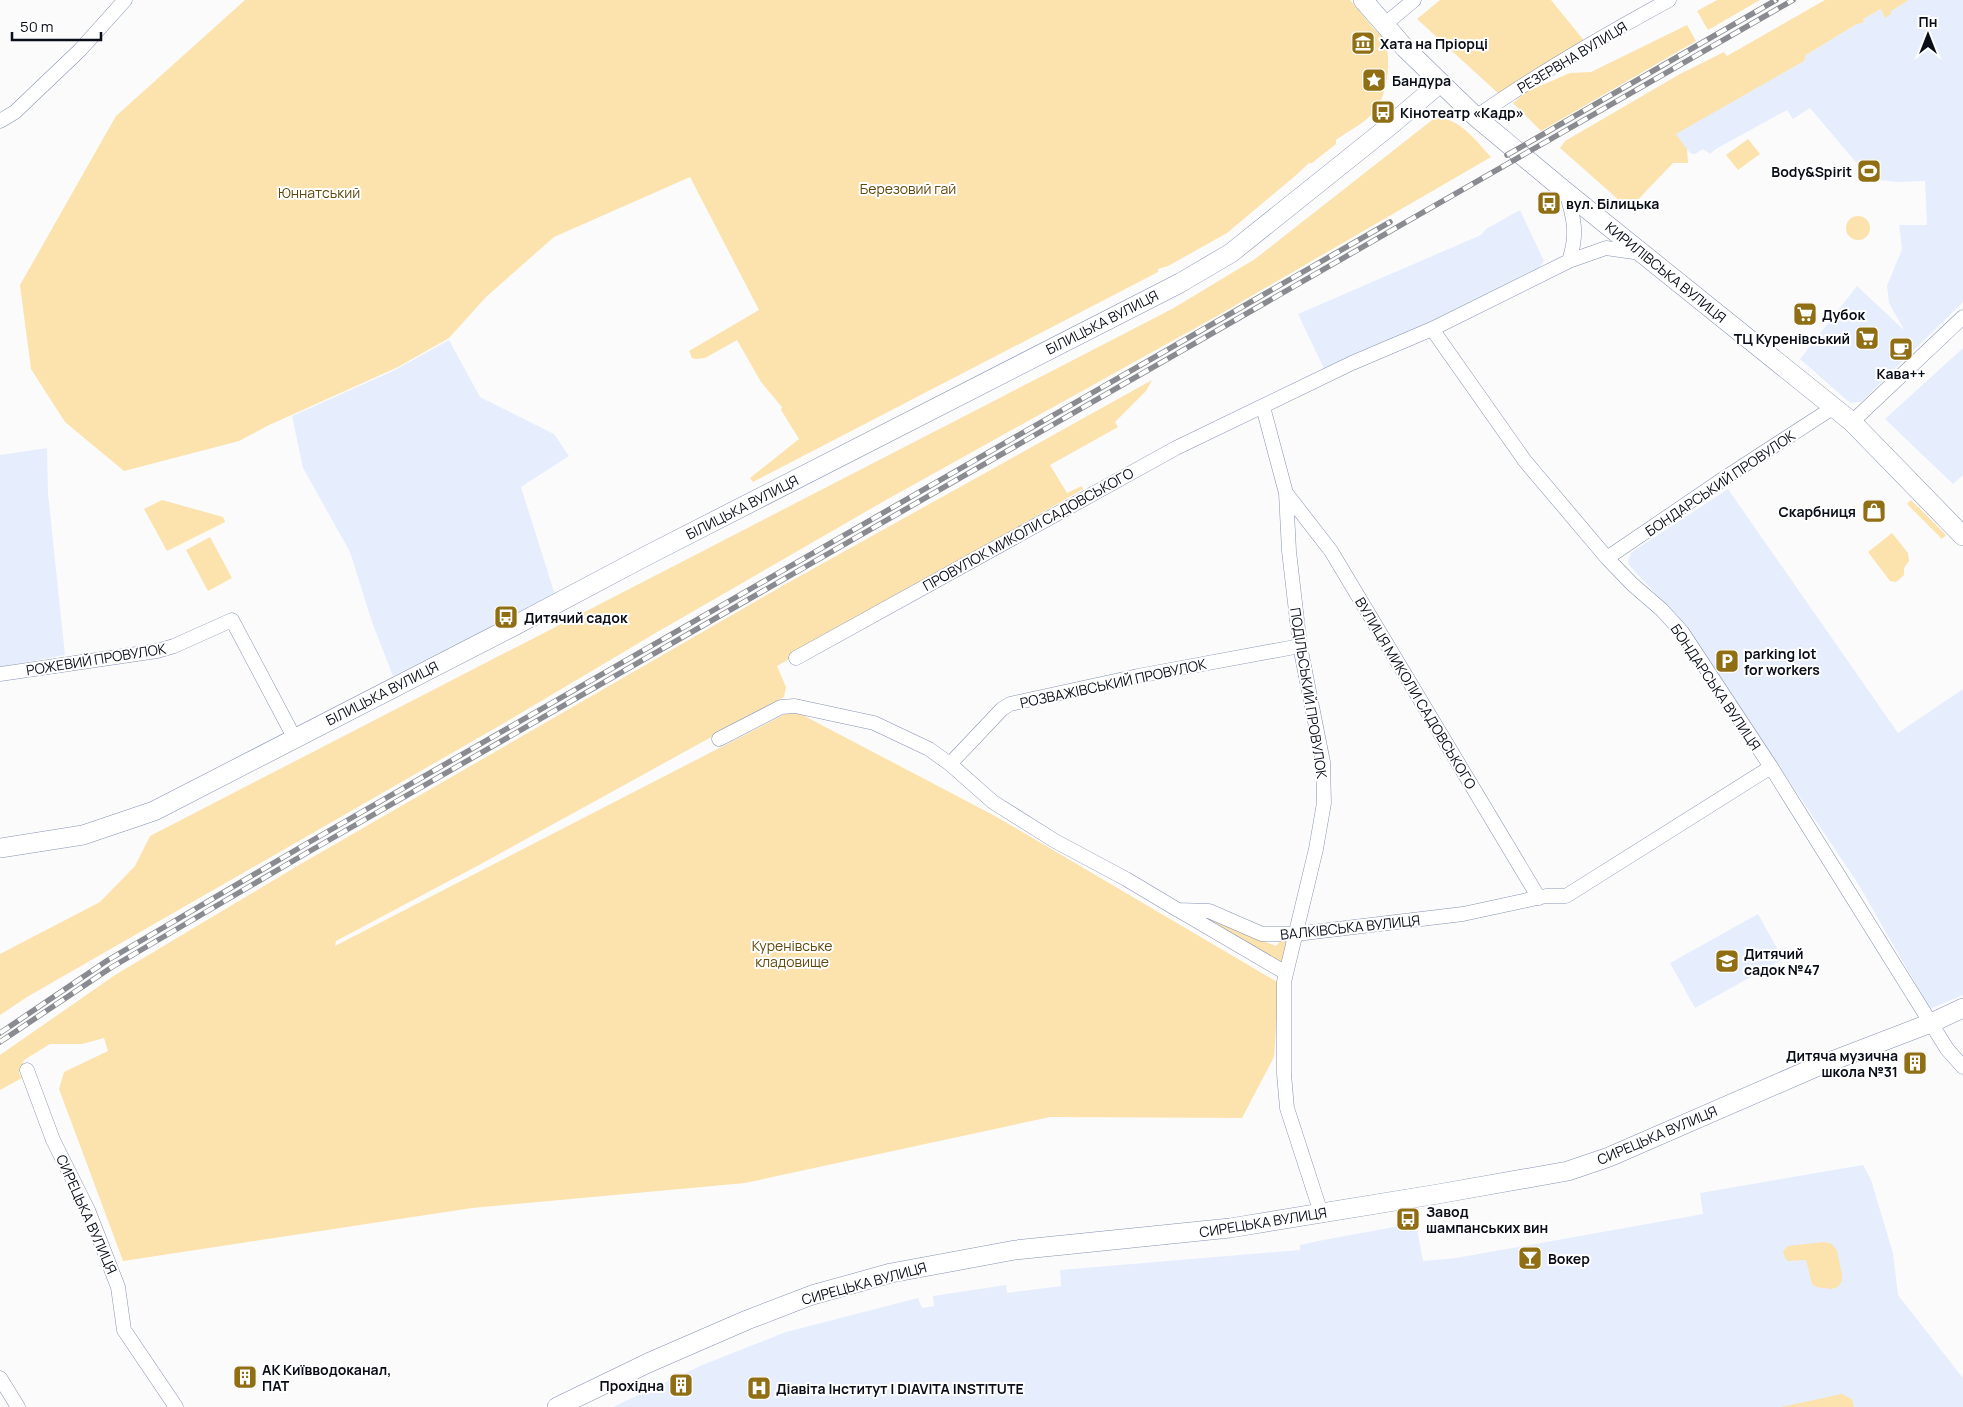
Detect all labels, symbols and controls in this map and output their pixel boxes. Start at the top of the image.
scale bar [12,10,101,42]
north arrow [1903,10,1953,60]
text: Пн [1919,12,1937,31]
text: 50 m [20,16,54,37]
street label: РЕЗЕРВНА ВУЛИЦЯ [1514,17,1630,97]
museum icon: Хата на Пріорці [1350,30,1376,56]
place label: Хата на Пріорці [1380,34,1488,53]
place icon: Бандура [1361,67,1387,93]
place label: Бандура [1392,71,1451,90]
bus stop icon: Кінотеатр «Кадр» [1370,99,1396,125]
place label: Кінотеатр «Кадр» [1400,103,1524,122]
sports icon: Body&Spirit [1856,158,1882,184]
place label: Body&Spirit [1771,162,1852,181]
park label: Березовий гай [860,179,956,198]
park label: Юннатський [278,183,360,202]
bus stop icon: вул. Білицька [1536,190,1562,216]
place label: вул. Білицька [1566,194,1659,213]
street label: КИРИЛІВСЬКА ВУЛИЦЯ [1602,217,1730,327]
street label: БІЛИЦЬКА ВУЛИЦЯ [1043,285,1161,359]
supermarket icon: Дубок [1792,301,1818,327]
place label: Дубок [1822,305,1865,324]
supermarket icon: ТЦ Куренівський [1854,325,1880,351]
place label: ТЦ Куренівський [1734,329,1850,348]
cafe icon: Кава++ [1888,336,1914,362]
place label: Кава++ [1876,364,1926,383]
street label: БОНДАРСЬКИЙ ПРОВУЛОК [1641,425,1799,540]
street label: ПРОВУЛОК МИКОЛИ САДОВСЬКОГО [919,463,1137,595]
street label: БІЛИЦЬКА ВУЛИЦЯ [683,470,801,544]
shop icon: Скарбниця [1861,498,1887,524]
place label: Скарбниця [1779,502,1856,521]
street label: ВУЛИЦЯ МИКОЛИ САДОВСЬКОГО [1351,594,1481,792]
bus stop icon: Дитячий садок [493,604,519,630]
street label: ПОДІЛЬСЬКИЙ ПРОВУЛОК [1286,606,1332,780]
place label: Дитячий садок [524,608,628,627]
street label: БОНДАРСЬКА ВУЛИЦЯ [1667,620,1765,754]
street label: РОЖЕВИЙ ПРОВУЛОК [25,638,168,679]
place label: parking lot for workers [1744,644,1820,679]
parking icon: parking lot for workers [1714,648,1740,674]
street label: РОЗВАЖІВСЬКИЙ ПРОВУЛОК [1018,654,1209,712]
street label: БІЛИЦЬКА ВУЛИЦЯ [323,656,441,730]
street label: ВАЛКІВСЬКА ВУЛИЦЯ [1279,910,1421,944]
park label: Куренівське кладовище [752,936,832,971]
place label: Дитячий садок №47 [1744,944,1820,979]
school or university icon: Дитячий садок №47 [1714,948,1740,974]
place label: Дитяча музична школа №31 [1786,1046,1898,1081]
building icon: Дитяча музична школа №31 [1902,1050,1928,1076]
street label: СИРЕЦЬКА ВУЛИЦЯ [1594,1101,1720,1169]
street label: СИРЕЦЬКА ВУЛИЦЯ [52,1151,122,1277]
place label: Завод шампанських вин [1426,1202,1548,1237]
street label: СИРЕЦЬКА ВУЛИЦЯ [1198,1203,1328,1241]
bus stop icon: Завод шампанських вин [1395,1206,1421,1232]
bar icon: Вокер [1517,1245,1543,1271]
place label: Вокер [1548,1249,1590,1268]
street label: СИРЕЦЬКА ВУЛИЦЯ [799,1257,929,1309]
place label: АК Київводоканал, ПАТ [262,1360,391,1395]
building icon: АК Київводоканал, ПАТ [232,1364,258,1390]
building icon: Прохідна [668,1372,694,1398]
hospital icon: Діавіта Інститут | DIAVITA INSTITUTE [746,1375,772,1401]
place label: Прохідна [600,1376,664,1395]
place label: Діавіта Інститут | DIAVITA INSTITUTE [776,1379,1024,1398]

